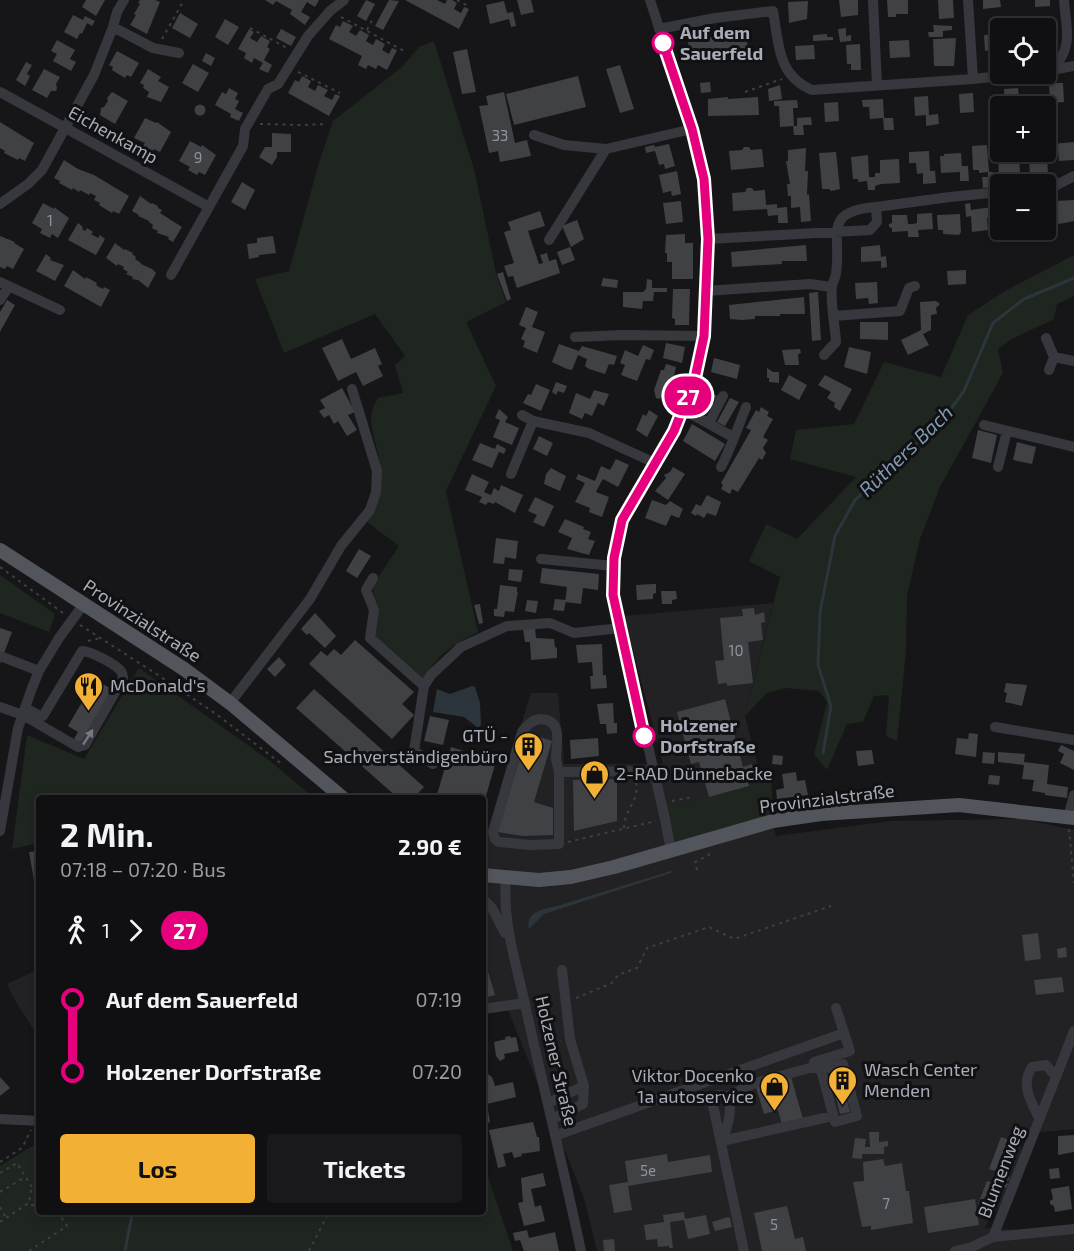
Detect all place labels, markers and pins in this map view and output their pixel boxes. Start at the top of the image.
place label: Auf dem Sauerfeld [680,21,763,64]
marker: Auf dem Sauerfeld [652,32,674,54]
restaurant icon: McDonald's [73,670,105,712]
place label: McDonald's [110,674,206,696]
place label: Holzener Dorfstraße [660,714,756,757]
place label: GTÜ - Sachverständigenbüro [324,724,508,767]
marker: Holzener Dorfstraße [633,725,655,747]
building icon: GTÜ - Sachverständigenbüro [513,730,545,772]
shop icon: 2-RAD Dünnebacke [579,758,611,800]
place label: 2-RAD Dünnebacke [616,762,773,784]
place label: Wasch Center Menden [864,1058,977,1101]
place label: Viktor Docenko 1a autoservice [631,1064,754,1107]
building icon: Wasch Center Menden [827,1064,859,1106]
shop icon: Viktor Docenko 1a autoservice [759,1070,791,1112]

